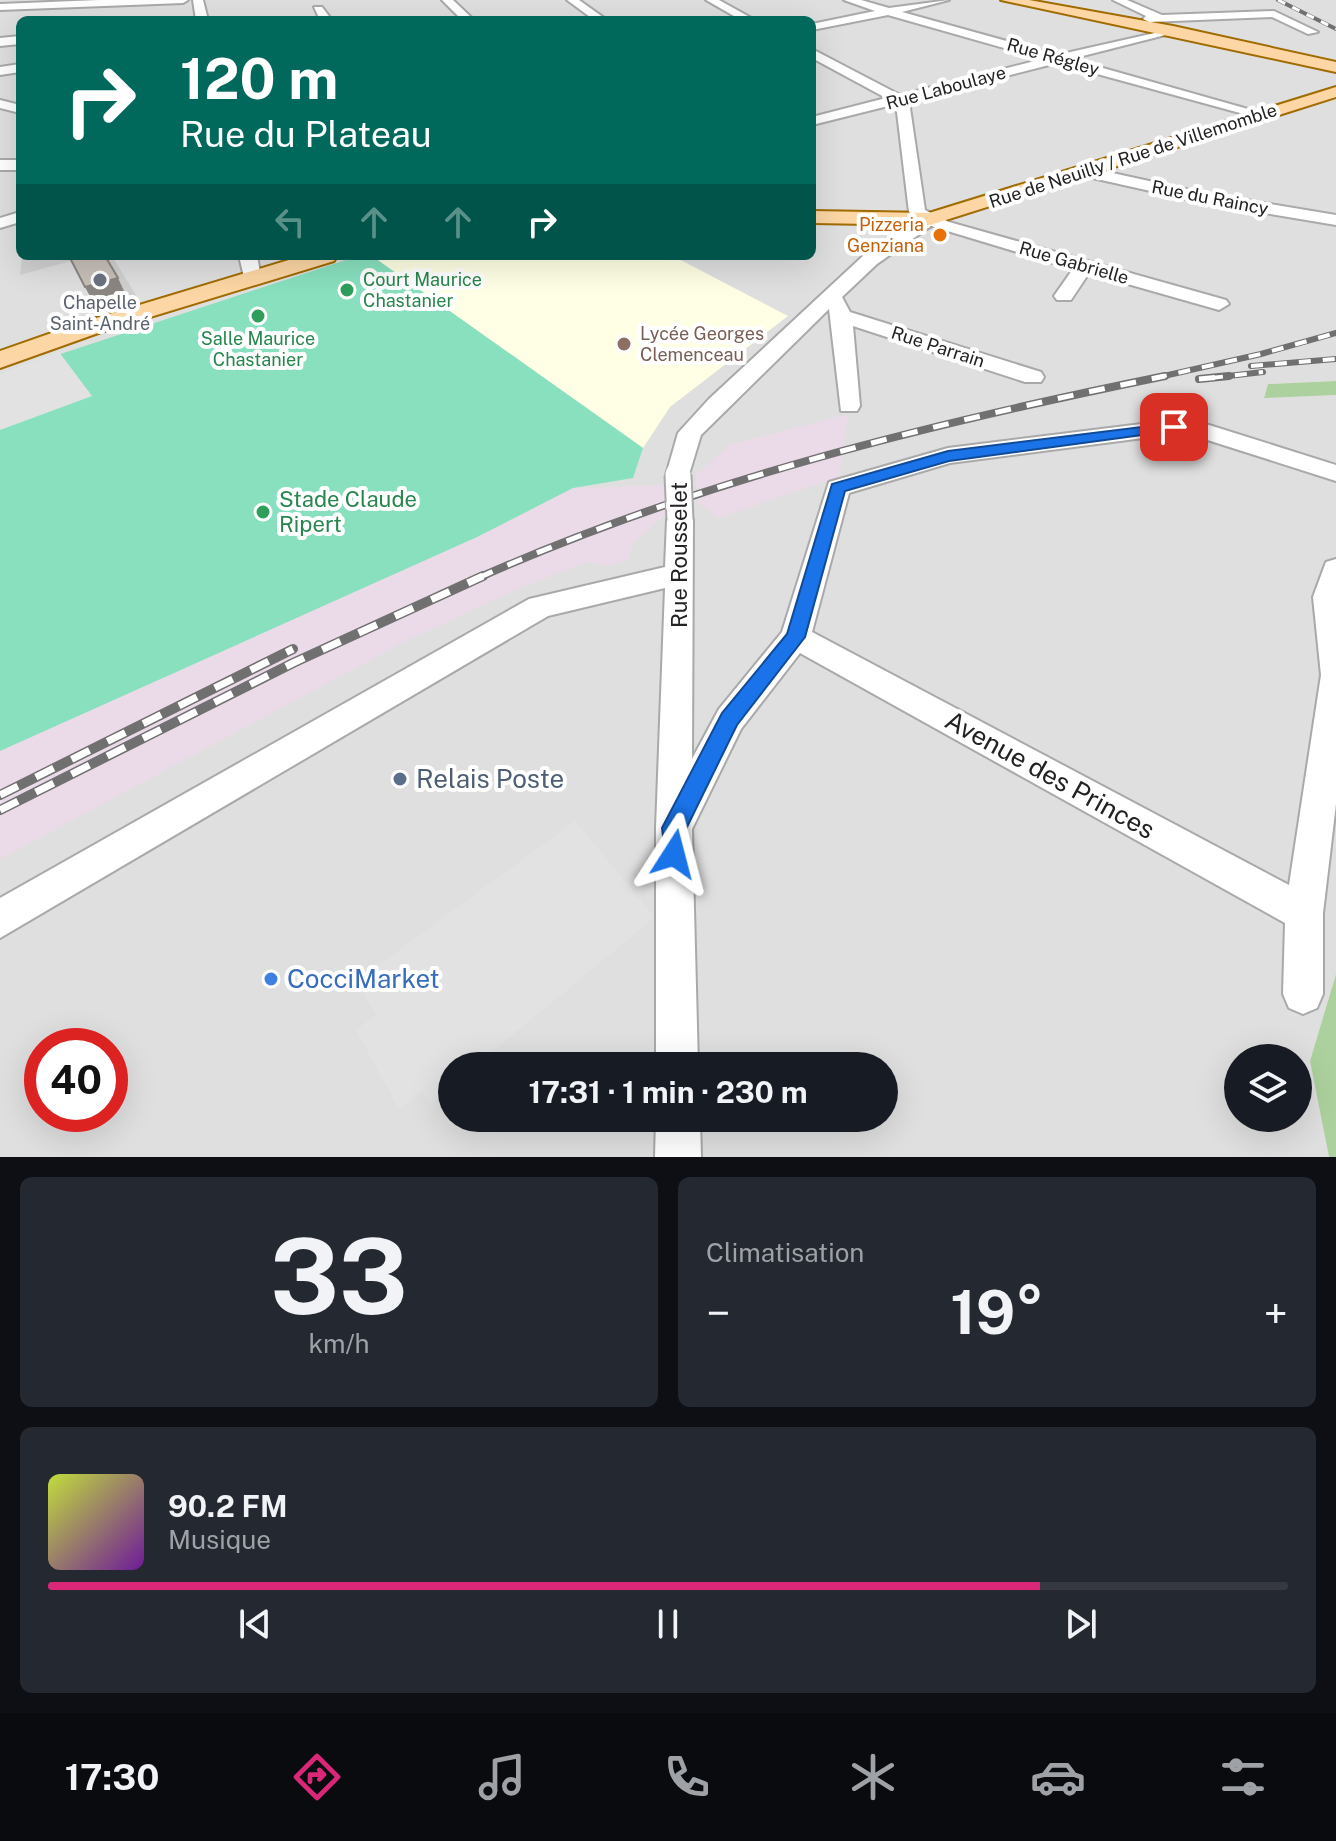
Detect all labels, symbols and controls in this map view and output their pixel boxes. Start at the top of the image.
street label: Rue Régley [1005,33,1102,80]
text: 120 m [180,46,338,112]
icon: right [48,48,152,152]
street label: Rue Laboulaye [884,61,1008,114]
street label: Rue de Neuilly / Rue de Villemomble [986,99,1279,212]
text: Rue du Plateau [180,113,432,155]
street label: Rue du Raincy [1150,176,1271,219]
icon: left [268,200,312,244]
icon: ahead [352,200,396,244]
icon: ahead [436,200,480,244]
icon: right [520,200,564,244]
place label: Pizzeria Genziana [847,214,924,256]
marker: Pizzeria Genziana [931,226,949,244]
street label: Rue Gabrielle [1017,237,1131,288]
place label: Court Maurice Chastanier [363,269,482,311]
marker: Chapelle Saint-André [91,271,109,289]
marker: Court Maurice Chastanier [338,281,356,299]
place label: Chapelle Saint-André [50,292,150,334]
marker: Salle Maurice Chastanier [249,307,267,325]
street label: Rue Parrain [889,322,987,371]
place label: Lycée Georges Clemenceau [640,323,764,365]
place label: Salle Maurice Chastanier [201,328,315,370]
marker: Lycée Georges Clemenceau [615,335,633,353]
pin [1140,393,1208,461]
icon: arrive [1152,405,1196,449]
street label: Rue Rousselet [666,482,692,628]
place label: Stade Claude Ripert [279,486,417,537]
marker: Stade Claude Ripert [254,503,272,521]
street label: Avenue des Princes [940,704,1160,845]
place label: Relais Poste [416,763,564,794]
marker: Relais Poste [391,770,409,788]
position arrow [632,812,716,896]
place label: CocciMarket [287,963,440,994]
marker: CocciMarket [262,970,280,988]
speed limit sign: 40 [24,1028,128,1132]
map controls [1224,1044,1312,1132]
button: layers [1224,1044,1312,1132]
text: 17:31 · 1 min · 230 m [528,1074,808,1110]
text: 33 [270,1215,408,1337]
text: Climatisation [706,1237,864,1268]
text: 19° [950,1277,1044,1348]
text: − [706,1287,730,1339]
text: + [1264,1287,1288,1339]
text: km/h [308,1328,370,1359]
text: 90.2 FM [168,1488,287,1524]
text: Musique [168,1524,271,1555]
icon: previous [233,1602,277,1646]
icon: pause [646,1602,690,1646]
icon: next [1059,1602,1103,1646]
icon: directions [289,1749,345,1805]
icon: music [474,1749,530,1805]
icon: phone [659,1749,715,1805]
icon: climate [845,1749,901,1805]
icon: car [1030,1749,1086,1805]
icon: filters [1215,1749,1271,1805]
text: 17:30 [65,1756,159,1798]

